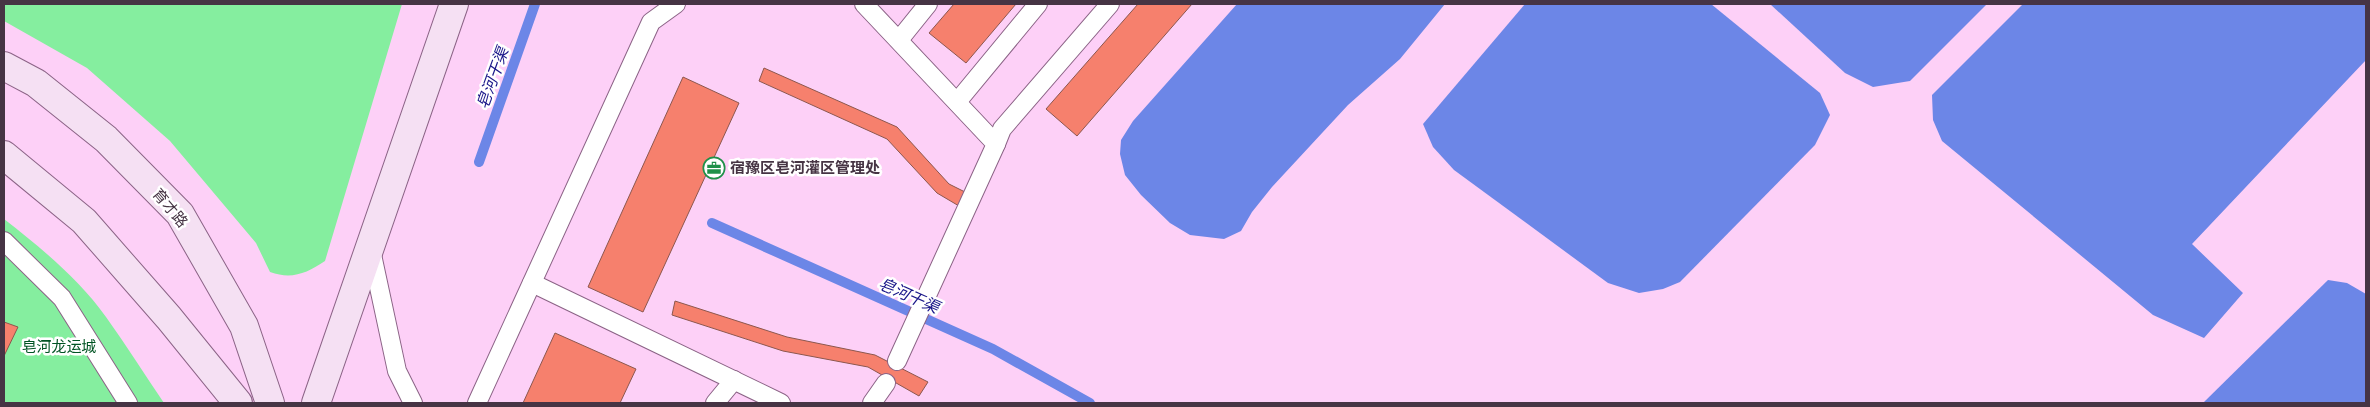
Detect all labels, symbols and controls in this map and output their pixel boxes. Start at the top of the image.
water label: 皂河干渠 [471,42,515,112]
office icon: 宿豫区皂河灌区管理处 [702,156,726,180]
place label: 宿豫区皂河灌区管理处 [730,157,880,179]
street label: 育才路 [147,184,193,232]
water label: 皂河干渠 [875,272,945,320]
park label: 皂河龙运城 [21,336,97,358]

